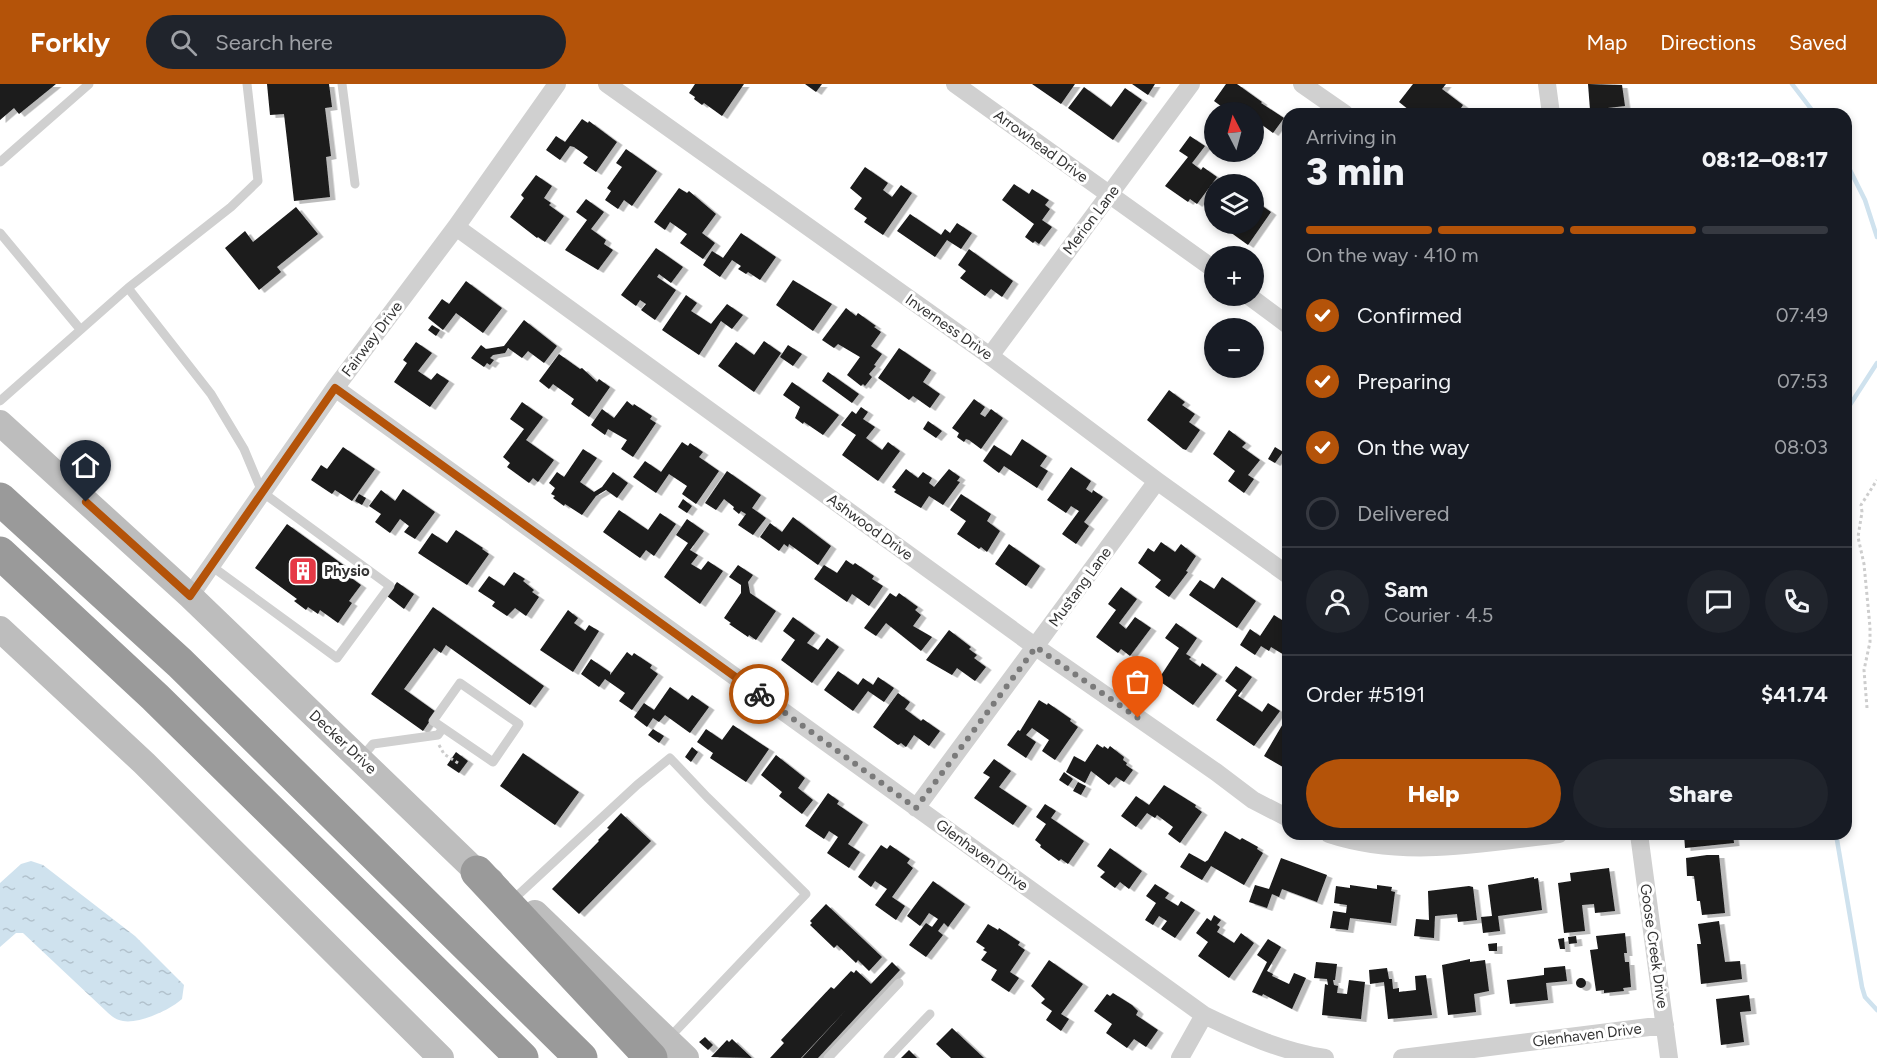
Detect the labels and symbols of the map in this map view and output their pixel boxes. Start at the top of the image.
north arrow [1204,102,1264,162]
street label: Arrowhead Drive [990,106,1092,186]
street label: Merion Lane [1059,182,1123,258]
street label: Inverness Drive [902,290,996,364]
street label: Fairway Drive [338,298,406,380]
pin [60,440,111,502]
street label: Ashwood Drive [824,490,916,564]
street label: Mustang Lane [1045,544,1115,630]
building icon: Physio [287,555,319,587]
place label: Physio [324,562,370,580]
pin [1112,656,1163,718]
courier [729,664,789,724]
street label: Decker Drive [306,706,380,778]
street label: Glenhaven Drive [932,815,1032,895]
street label: Goose Creek Drive [1636,883,1672,1009]
street label: Glenhaven Drive [1531,1019,1643,1051]

